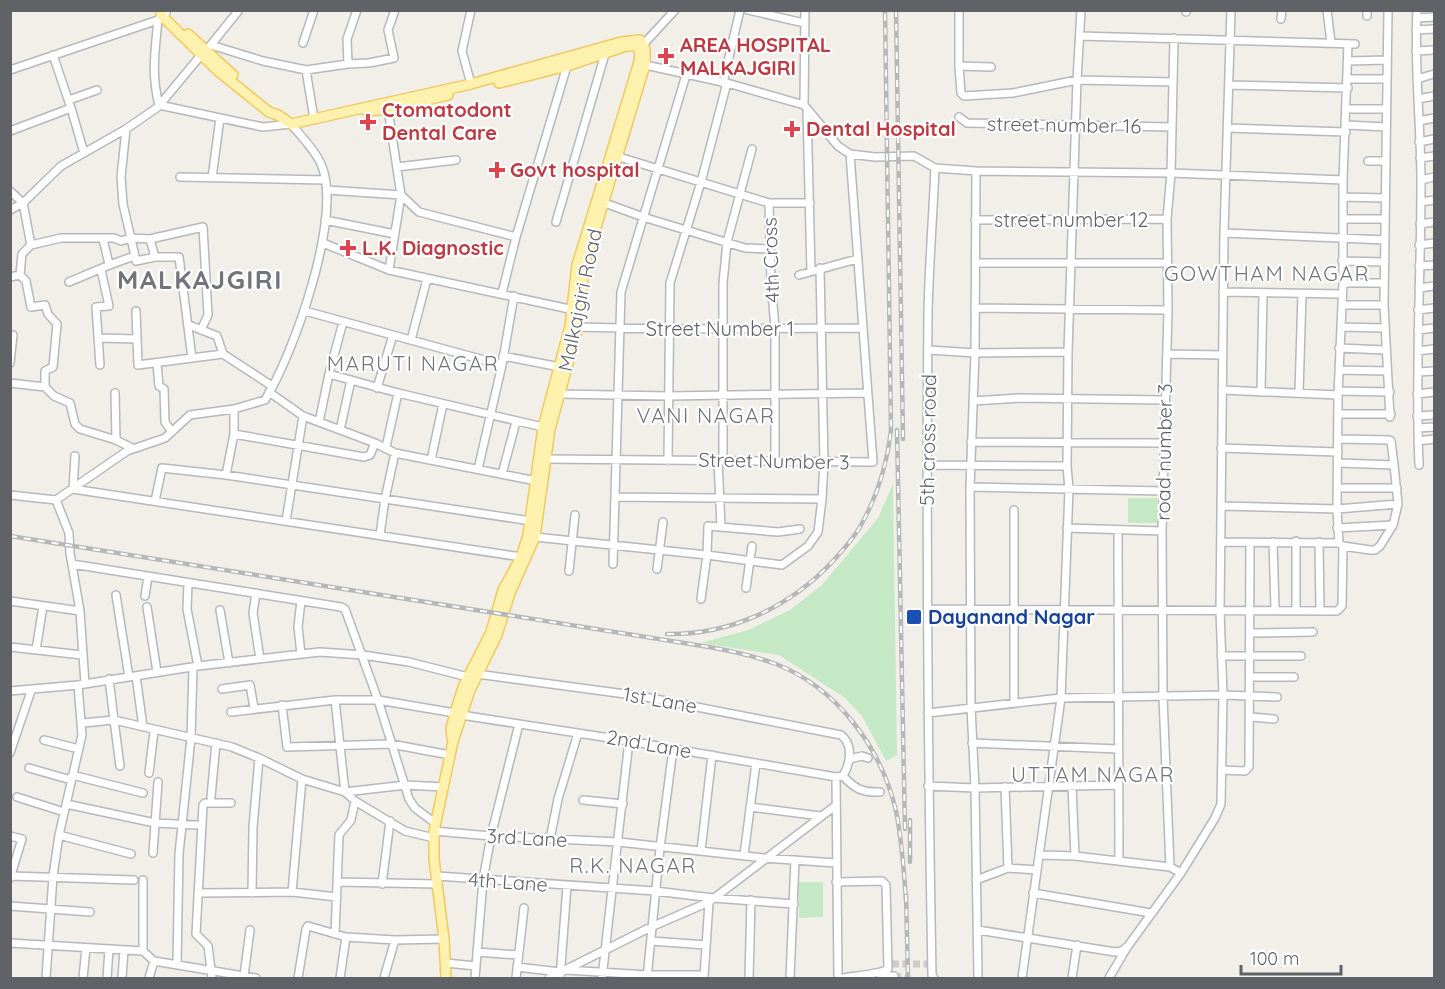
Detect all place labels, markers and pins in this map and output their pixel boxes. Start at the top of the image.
place label: AREA HOSPITAL MALKAJGIRI [680,32,831,80]
marker: AREA HOSPITAL MALKAJGIRI [657,47,675,65]
place label: Ctomatodont Dental Care [382,97,512,145]
marker: Ctomatodont Dental Care [359,113,377,131]
place label: Dental Hospital [806,116,956,141]
marker: Dental Hospital [783,120,801,138]
place label: Govt hospital [510,157,640,182]
marker: Govt hospital [488,161,506,179]
place label: L.K. Diagnostic [362,235,504,260]
marker: L.K. Diagnostic [339,239,357,257]
place label: Dayanand Nagar [928,604,1095,629]
marker: Dayanand Nagar [905,608,923,626]

